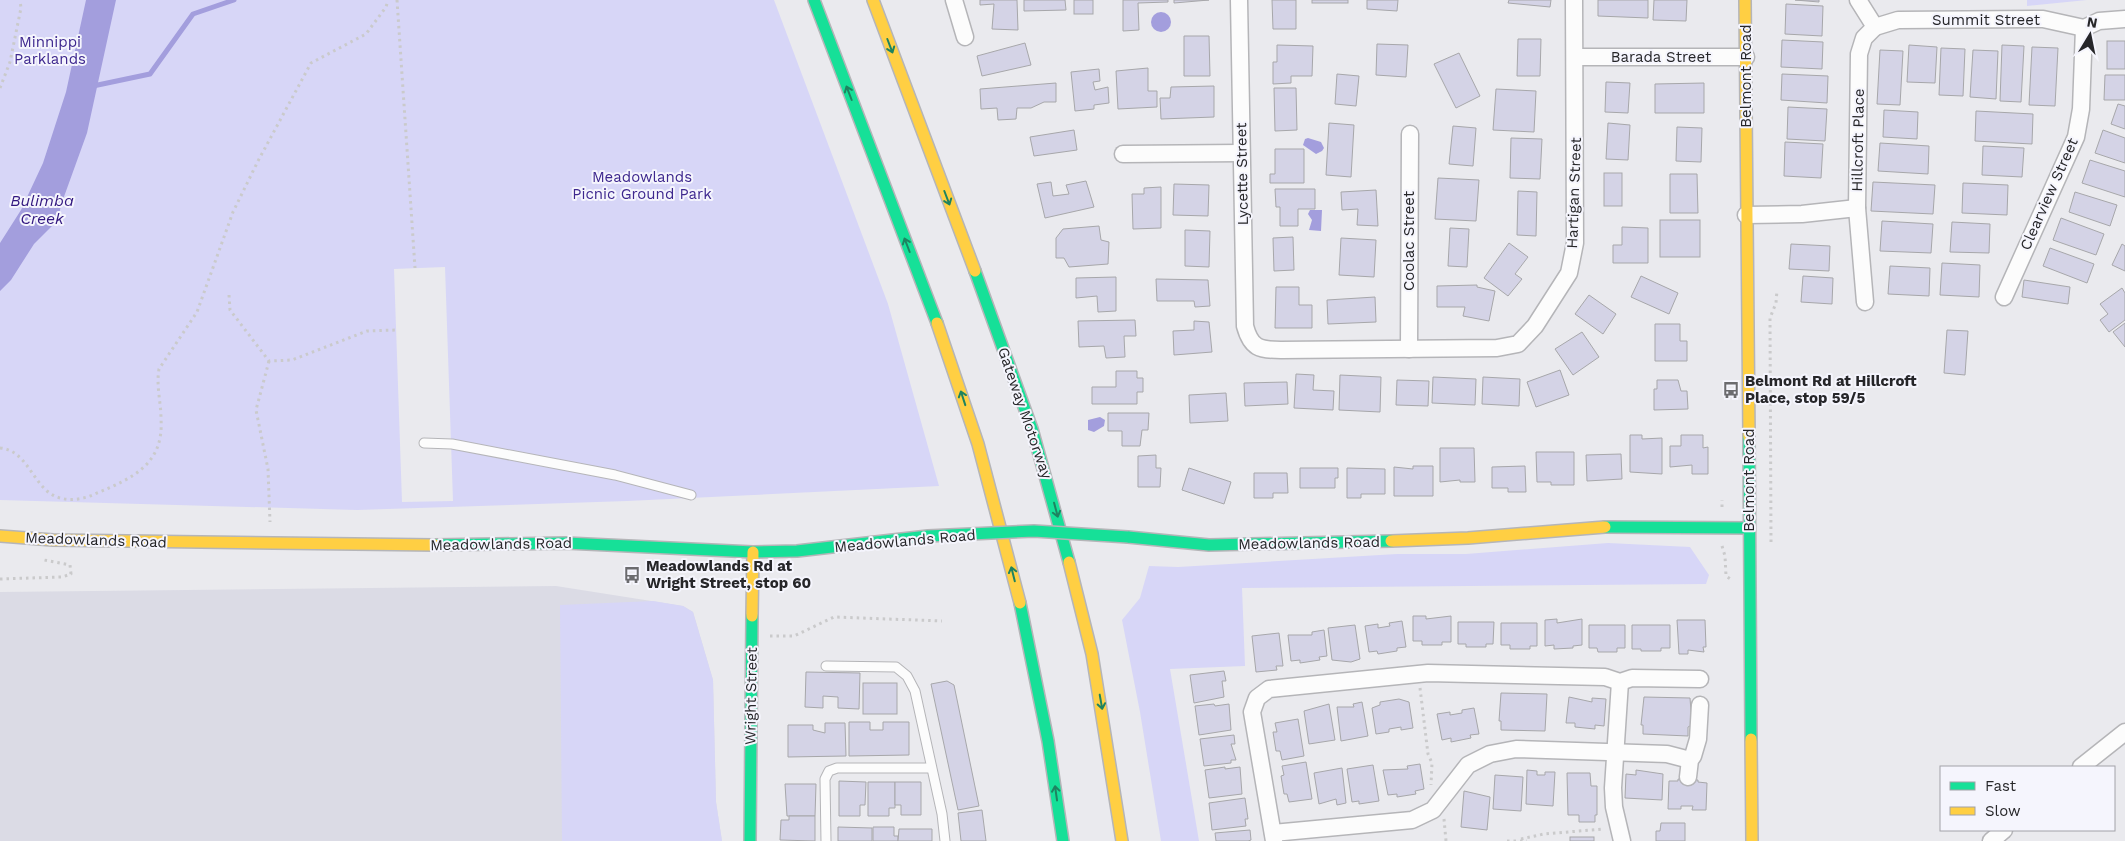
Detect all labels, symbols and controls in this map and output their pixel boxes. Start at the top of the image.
north arrow [2065,10,2115,60]
street label: Summit Street [1932,11,2041,29]
text: N [2086,13,2099,31]
street label: Belmont Road [1737,24,1755,128]
park label: Minnippi Parklands [14,33,86,68]
one-way arrow [886,37,895,53]
street label: Barada Street [1611,48,1712,66]
one-way arrow [844,86,853,101]
street label: Hillcroft Place [1848,88,1868,192]
street label: Lycette Street [1232,122,1252,226]
street label: Clearview Street [2016,134,2082,253]
street label: Hartigan Street [1563,136,1585,249]
park label: Meadowlands Picnic Ground Park [572,168,712,203]
one-way arrow [943,189,952,205]
street label: Coolac Street [1400,190,1418,291]
water label: Bulimba Creek [10,191,74,228]
one-way arrow [901,238,911,253]
street label: Gateway Motorway [994,345,1056,481]
place label: Belmont Rd at Hillcroft Place, stop 59/5 [1745,372,1917,407]
bus stop icon: Belmont Rd at Hillcroft Place, stop 59/5 [1721,380,1741,400]
one-way arrow [957,390,967,406]
street label: Belmont Road [1740,428,1758,532]
one-way arrow [1052,501,1061,517]
street label: Meadowlands Road [834,526,976,556]
street label: Meadowlands Road [25,529,167,551]
street label: Meadowlands Road [1238,533,1380,553]
street label: Meadowlands Road [430,534,572,554]
place label: Meadowlands Rd at Wright Street, stop 60 [646,557,811,592]
bus stop icon: Meadowlands Rd at Wright Street, stop 60 [622,565,642,585]
one-way arrow [1008,567,1017,583]
street label: Wright Street [741,646,761,745]
one-way arrow [1096,693,1106,709]
legend [1940,766,2115,831]
text: Fast [1985,777,2017,795]
one-way arrow [1051,785,1061,801]
text: Slow [1985,802,2021,820]

